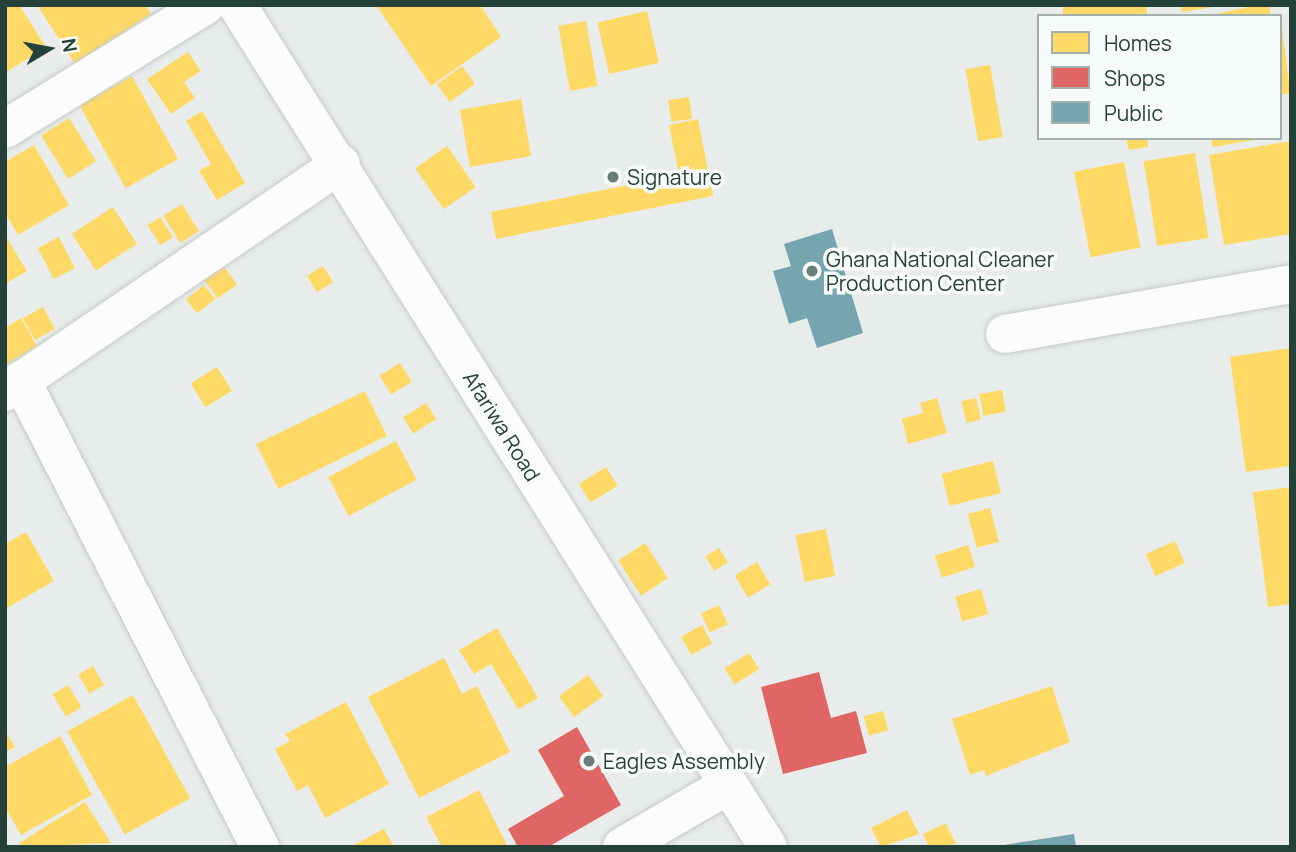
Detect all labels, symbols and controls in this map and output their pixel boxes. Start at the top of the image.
north arrow [14,14,84,84]
legend [1037,14,1282,140]
text: Homes [1104,29,1172,57]
text: N [56,36,84,54]
text: Shops [1104,64,1165,92]
text: Public [1104,99,1163,127]
place label: Signature [627,164,722,190]
marker: Signature [605,169,621,185]
place label: Ghana National Cleaner Production Center [826,246,1054,296]
marker: Ghana National Cleaner Production Center [804,263,820,279]
street label: Afariwa Road [458,366,546,486]
place label: Eagles Assembly [603,748,765,774]
marker: Eagles Assembly [581,753,597,769]

